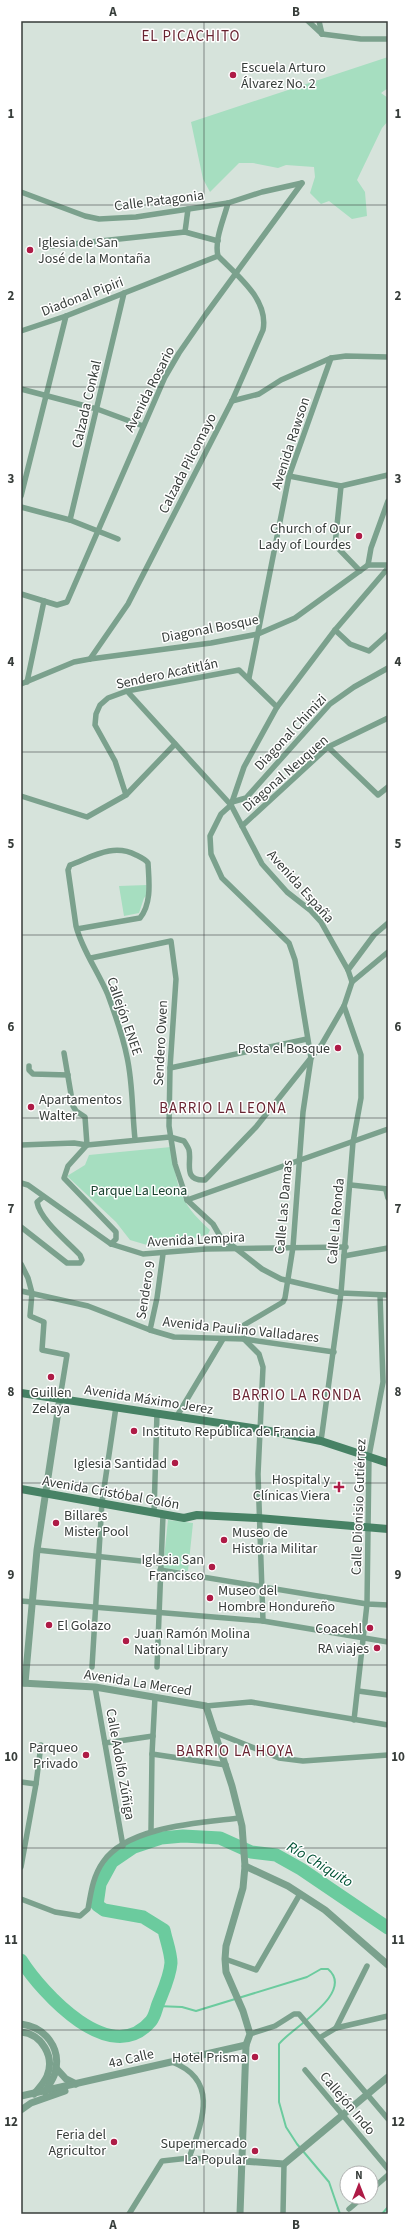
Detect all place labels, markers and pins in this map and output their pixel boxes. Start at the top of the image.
place label: Escuela Arturo Álvarez No. 2 [241,58,326,94]
marker: Escuela Arturo Álvarez No. 2 [228,70,238,80]
place label: Iglesia de San José de la Montaña [38,233,150,269]
marker: Iglesia de San José de la Montaña [25,245,35,255]
place label: Church of Our Lady of Lourdes [258,519,351,555]
marker: Church of Our Lady of Lourdes [354,531,364,541]
place label: Posta el Bosque [238,1039,330,1059]
marker: Posta el Bosque [333,1043,343,1053]
place label: Apartamentos Walter [39,1090,122,1126]
marker: Apartamentos Walter [26,1102,36,1112]
marker: Guillen Zelaya [46,1372,56,1382]
place label: Guillen Zelaya [30,1383,72,1419]
place label: Instituto República de Francia [142,1422,316,1442]
marker: Instituto República de Francia [129,1426,139,1436]
place label: Iglesia Santidad [74,1454,167,1474]
marker: Iglesia Santidad [170,1458,180,1468]
place label: Hospital y Clínicas Viera [253,1470,330,1506]
marker: Hospital y Clínicas Viera [333,1481,345,1493]
place label: Billares Mister Pool [64,1506,129,1542]
marker: Billares Mister Pool [51,1518,61,1528]
place label: Museo de Historia Militar [232,1523,318,1559]
marker: Museo de Historia Militar [219,1535,229,1545]
place label: Iglesia San Francisco [141,1550,204,1586]
marker: Iglesia San Francisco [207,1562,217,1572]
place label: Museo del Hombre Hondureño [218,1581,335,1617]
marker: Museo del Hombre Hondureño [205,1593,215,1603]
place label: El Golazo [57,1616,111,1636]
place label: Coacehl [315,1619,362,1639]
marker: El Golazo [44,1620,54,1630]
marker: Coacehl [365,1623,375,1633]
place label: Juan Ramón Molina National Library [134,1624,250,1660]
marker: Juan Ramón Molina National Library [121,1636,131,1646]
place label: RA viajes [317,1639,369,1659]
marker: RA viajes [372,1643,382,1653]
place label: Parqueo Privado [29,1738,78,1774]
marker: Parqueo Privado [81,1750,91,1760]
place label: Hotel Prisma [172,2048,247,2068]
marker: Hotel Prisma [250,2052,260,2062]
place label: Feria del Agricultor [48,2125,106,2161]
place label: Supermercado La Popular [160,2134,247,2170]
marker: Feria del Agricultor [109,2137,119,2147]
marker: Supermercado La Popular [250,2146,260,2156]

